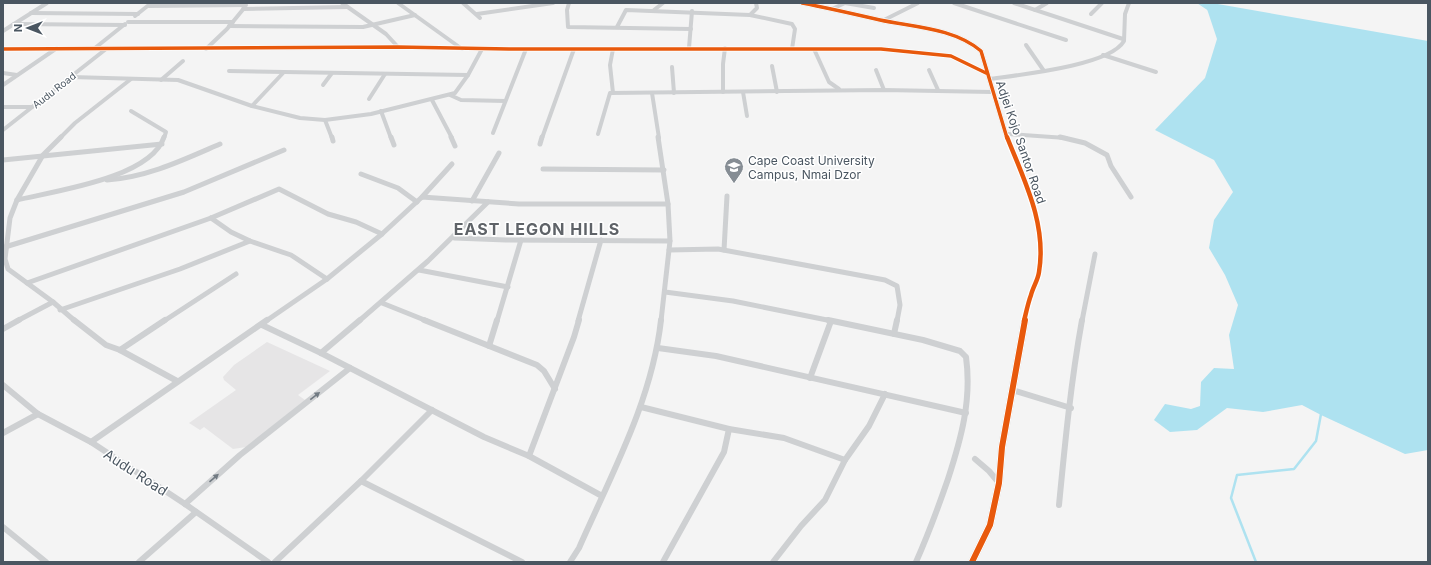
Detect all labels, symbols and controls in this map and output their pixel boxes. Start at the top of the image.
north arrow [8,8,48,48]
text: N [11,24,25,32]
street label: Audu Road [30,69,78,111]
street label: Adjei Kojo Santor Road [993,78,1049,206]
place label: Cape Coast University Campus, Nmai Dzor [748,153,875,182]
school or university icon: Cape Coast University Campus, Nmai Dzor [723,156,745,184]
district label: EAST LEGON HILLS [454,219,620,239]
one-way arrow [309,392,320,400]
street label: Audu Road [101,445,171,499]
one-way arrow [209,473,219,483]

